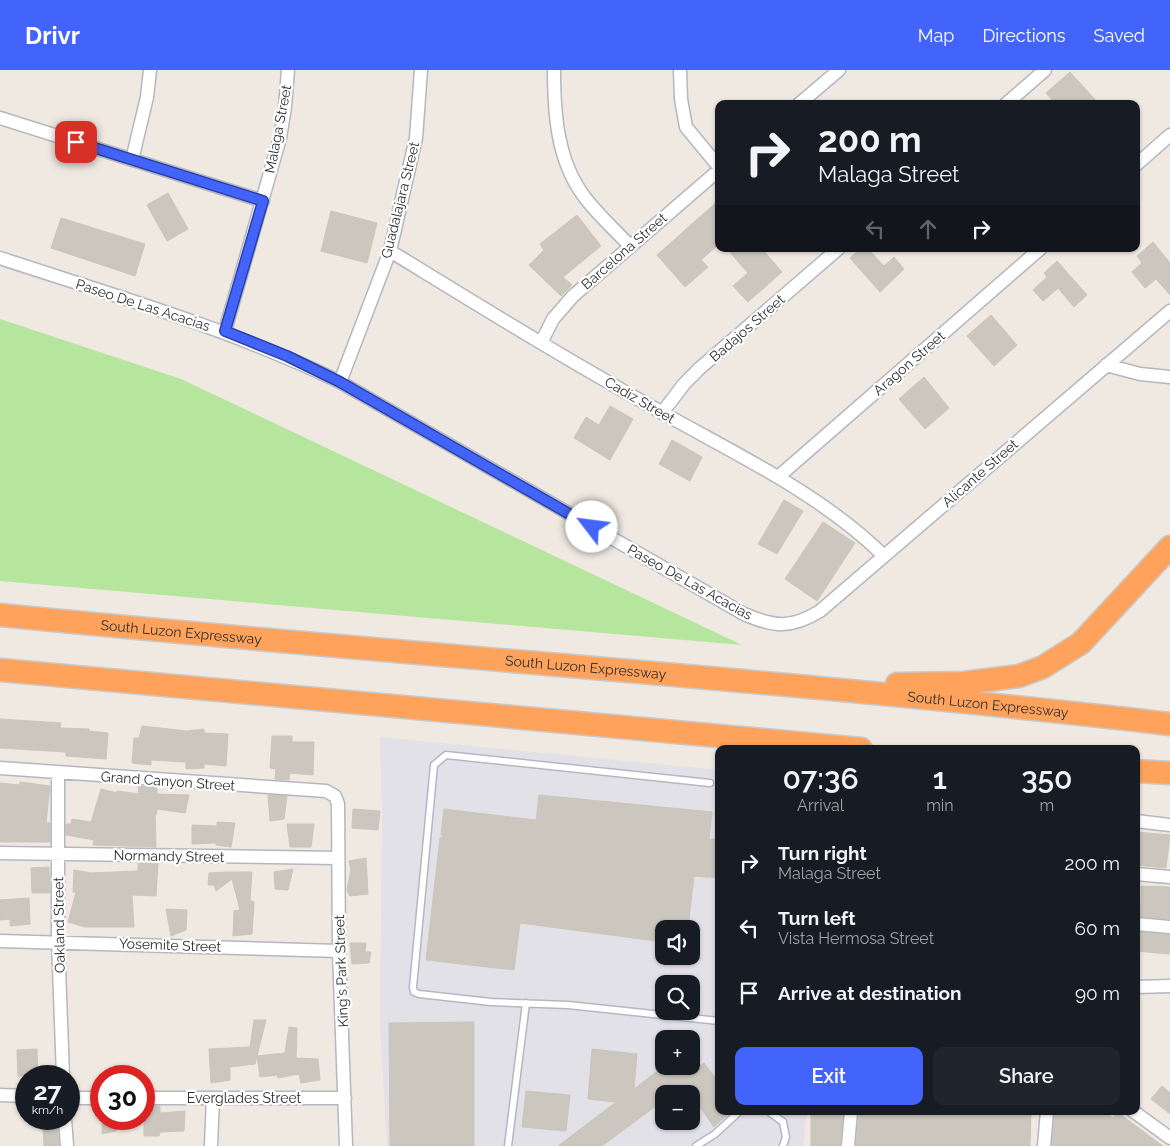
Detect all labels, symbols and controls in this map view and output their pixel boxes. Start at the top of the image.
text: Drivr [25,21,80,50]
text: Map [918,25,954,46]
text: Directions [982,25,1066,46]
text: Saved [1094,25,1145,46]
street label: Malaga Street [262,83,294,175]
text: 200 m [818,119,922,160]
icon: right [735,120,800,185]
pin [55,121,97,163]
icon: arrive [62,128,90,156]
street label: Guadalajara Street [378,140,422,260]
text: Malaga Street [818,161,959,187]
street label: Barcelona Street [578,209,670,292]
icon: left [861,215,889,243]
icon: ahead [914,215,942,243]
icon: right [967,215,995,243]
street label: Paseo De Las Acacias [74,276,212,334]
street label: Badajos Street [706,291,788,365]
street label: Aragon Street [870,327,948,398]
street label: Cadiz Street [602,374,678,427]
street label: Alicante Street [939,436,1021,510]
position arrow [565,500,617,552]
street label: Paseo De Las Acacias [625,541,755,623]
street label: South Luzon Expressway [100,617,263,647]
street label: South Luzon Expressway [504,652,667,682]
street label: South Luzon Expressway [907,688,1070,721]
text: 07:36 [782,761,859,796]
text: 1 [933,761,947,796]
text: 350 [1021,761,1073,796]
street label: Grand Canyon Street [100,768,236,794]
text: Arrival [797,796,844,815]
text: min [926,796,954,815]
text: m [1039,796,1054,815]
text: Turn right [778,842,867,864]
street label: Normandy Street [113,847,225,865]
icon: right [735,849,763,877]
text: 200 m [1065,852,1120,874]
text: Malaga Street [778,864,881,883]
street label: Oakland Street [50,876,68,973]
text: Turn left [778,907,855,929]
street label: King's Park Street [331,914,351,1028]
icon: left [735,914,763,942]
text: 60 m [1075,917,1120,939]
map controls [655,920,700,1130]
button: sound [655,920,700,965]
text: Vista Hermosa Street [778,929,934,948]
street label: Yosemite Street [119,935,222,955]
button: search [655,975,700,1020]
icon: arrive [735,979,763,1007]
text: Arrive at destination [778,982,962,1004]
text: 90 m [1075,982,1120,1004]
button: + [655,1030,700,1075]
button: Exit [735,1047,923,1105]
button: Share [933,1047,1120,1105]
speed limit sign: 30 [90,1065,155,1130]
text: 27 [33,1076,62,1106]
button: − [655,1085,700,1130]
street label: Everglades Street [187,1090,302,1106]
text: km/h [32,1103,63,1117]

